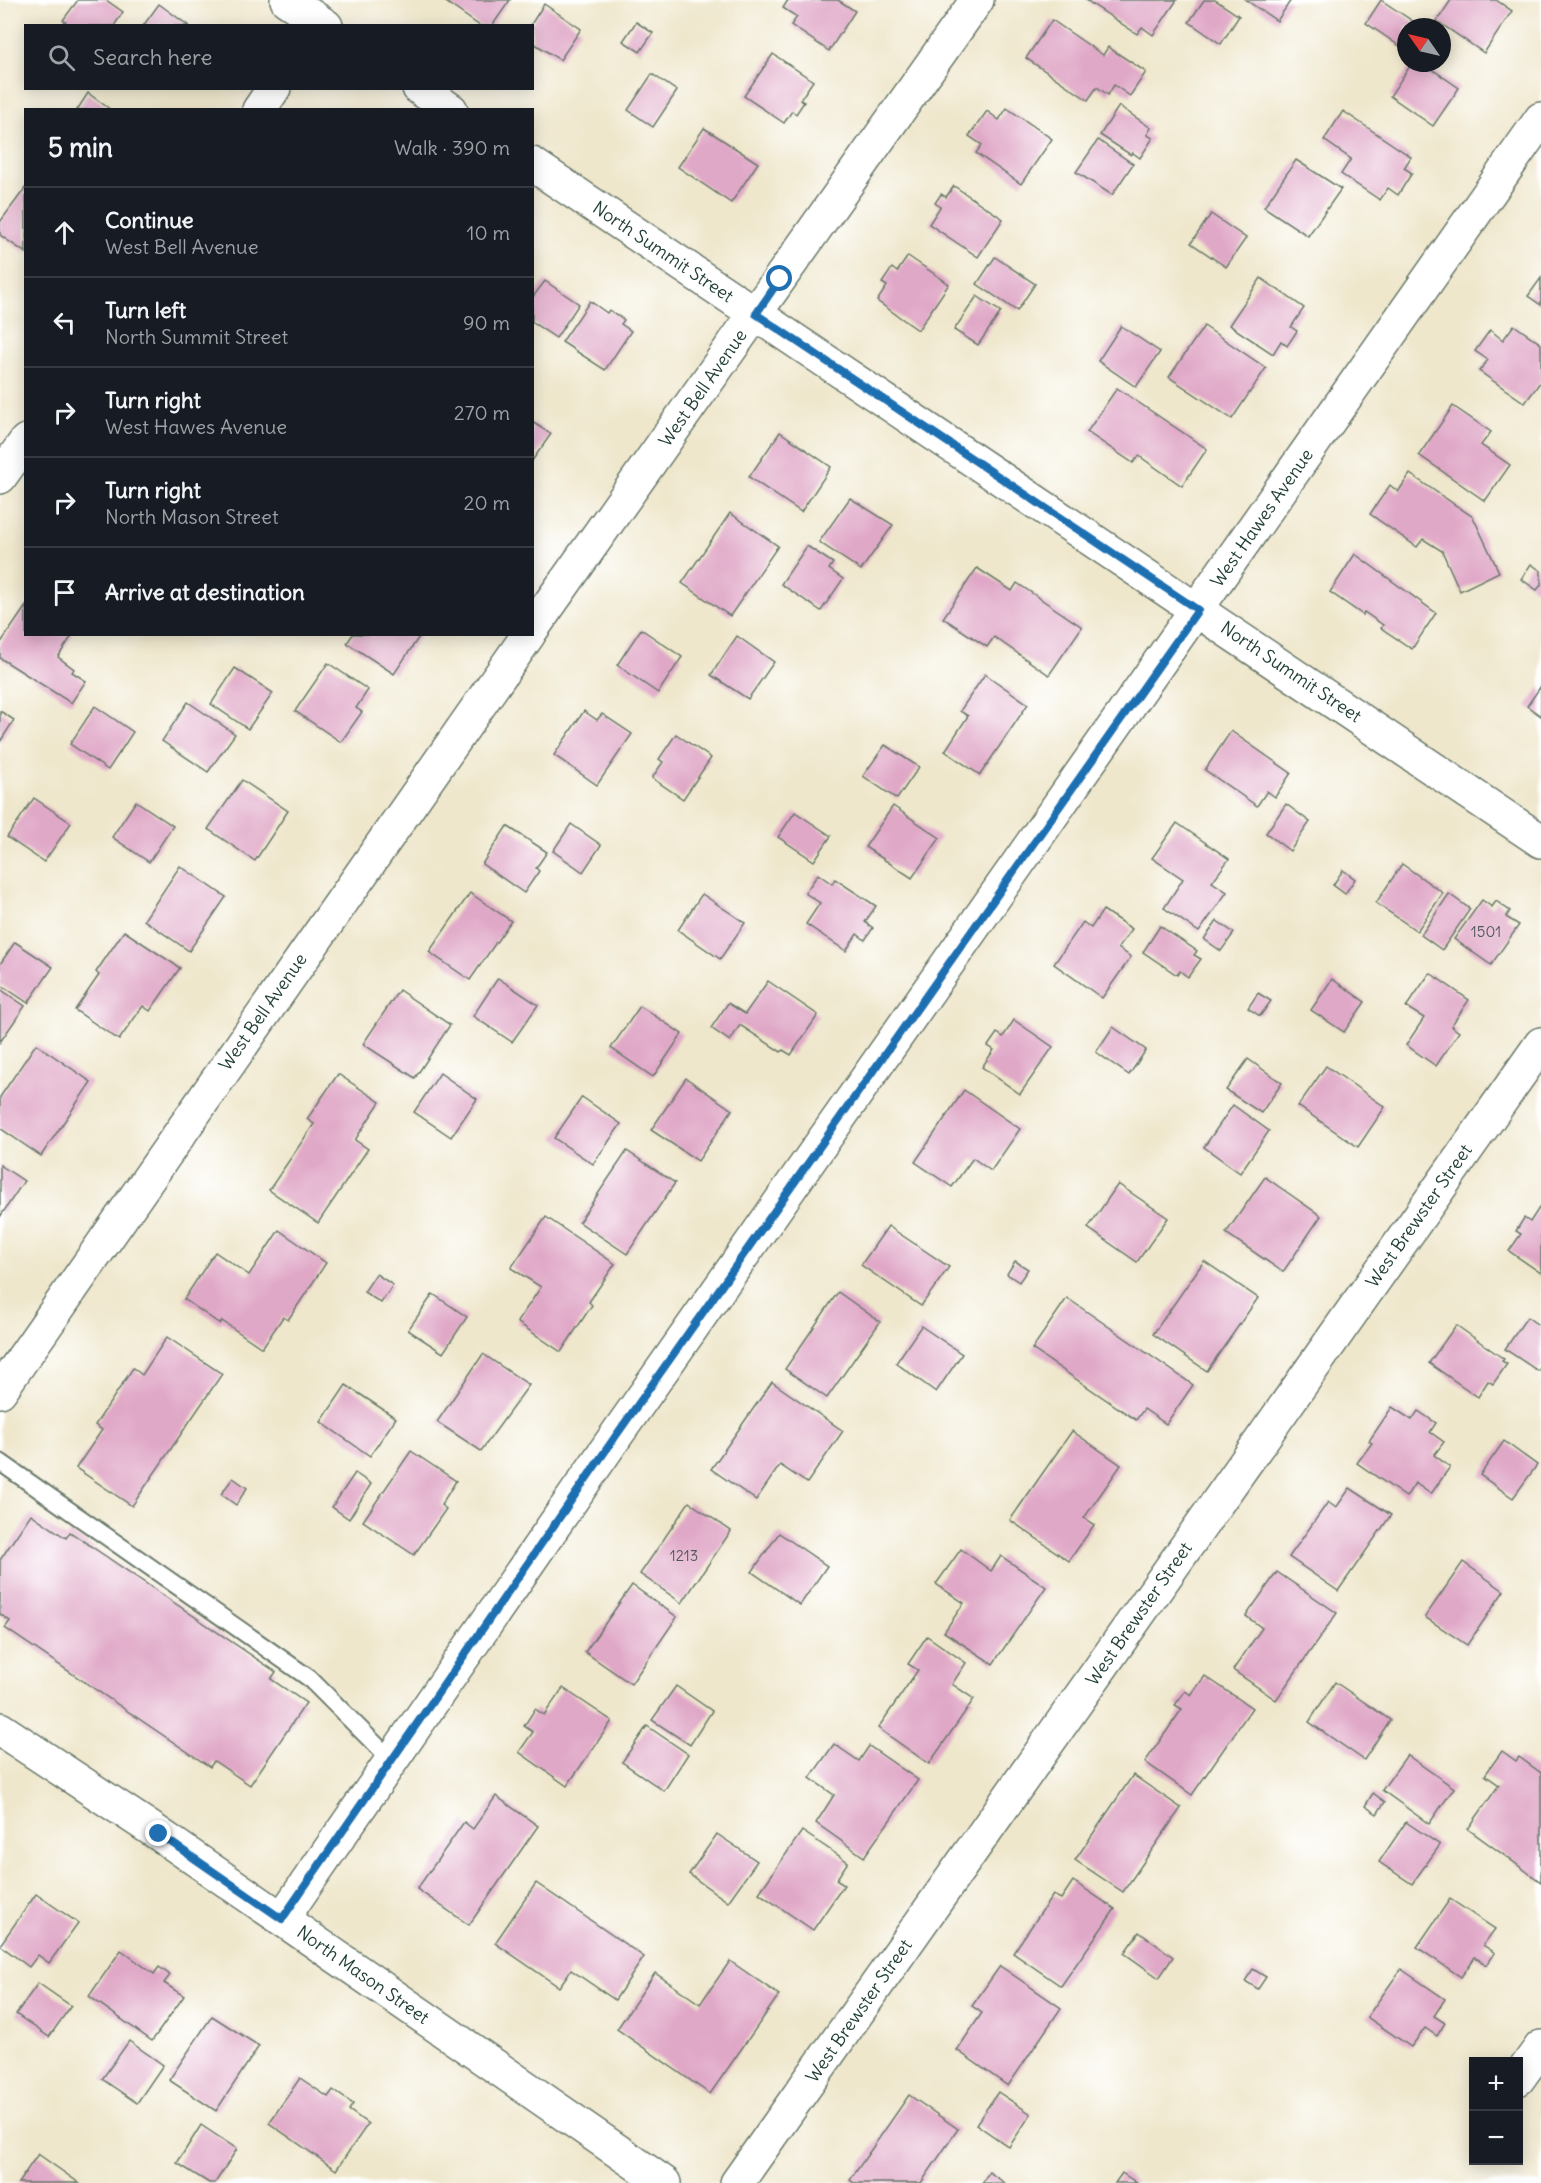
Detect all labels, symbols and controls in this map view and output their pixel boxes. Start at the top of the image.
north arrow [1397,18,1451,72]
search box [24,24,534,90]
icon: search [45,41,78,74]
text: Search here [93,43,212,71]
text: 5 min [48,131,113,164]
text: Walk · 390 m [394,135,510,160]
street label: North Summit Street [588,196,738,307]
text: Continue [105,206,194,234]
icon: ahead [48,216,81,249]
text: 10 m [467,220,510,245]
text: West Bell Avenue [105,234,258,259]
route start [766,265,792,291]
text: Turn left [105,296,186,324]
icon: left [48,306,81,339]
text: 90 m [463,310,510,335]
text: North Summit Street [105,324,288,349]
street label: West Bell Avenue [654,325,752,451]
text: Turn right [105,386,201,414]
icon: right [48,396,81,429]
text: 270 m [454,400,510,425]
text: West Hawes Avenue [105,414,287,439]
street label: West Hawes Avenue [1205,444,1318,591]
text: Turn right [105,476,201,504]
icon: right [48,486,81,519]
text: 20 m [464,490,510,515]
text: North Mason Street [105,504,279,529]
icon: arrive [48,576,81,609]
text: Arrive at destination [105,578,305,606]
street label: North Summit Street [1216,616,1366,727]
house number: 1501 [1471,922,1501,941]
street label: West Bell Avenue [214,949,312,1075]
street label: West Brewster Street [1360,1140,1477,1292]
street label: West Brewster Street [1080,1538,1197,1690]
house number: 1213 [670,1546,698,1565]
route end [145,1820,171,1846]
street label: North Mason Street [293,1920,434,2029]
street label: West Brewster Street [800,1935,917,2087]
map controls [1469,2057,1523,2165]
button: + [1469,2057,1523,2111]
button: − [1469,2111,1523,2165]

